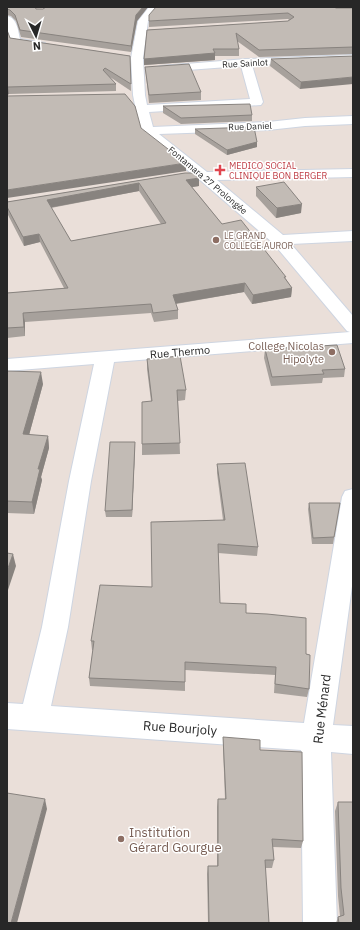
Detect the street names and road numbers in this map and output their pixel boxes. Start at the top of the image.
street label: Rue Sainlot [222,56,268,70]
street label: Rue Daniel [228,120,272,132]
street label: Fontamara 27 Prolongée [166,144,250,216]
street label: Rue Thermo [149,342,211,362]
street label: Rue Ménard [309,673,335,745]
street label: Rue Bourjoly [142,717,218,739]

